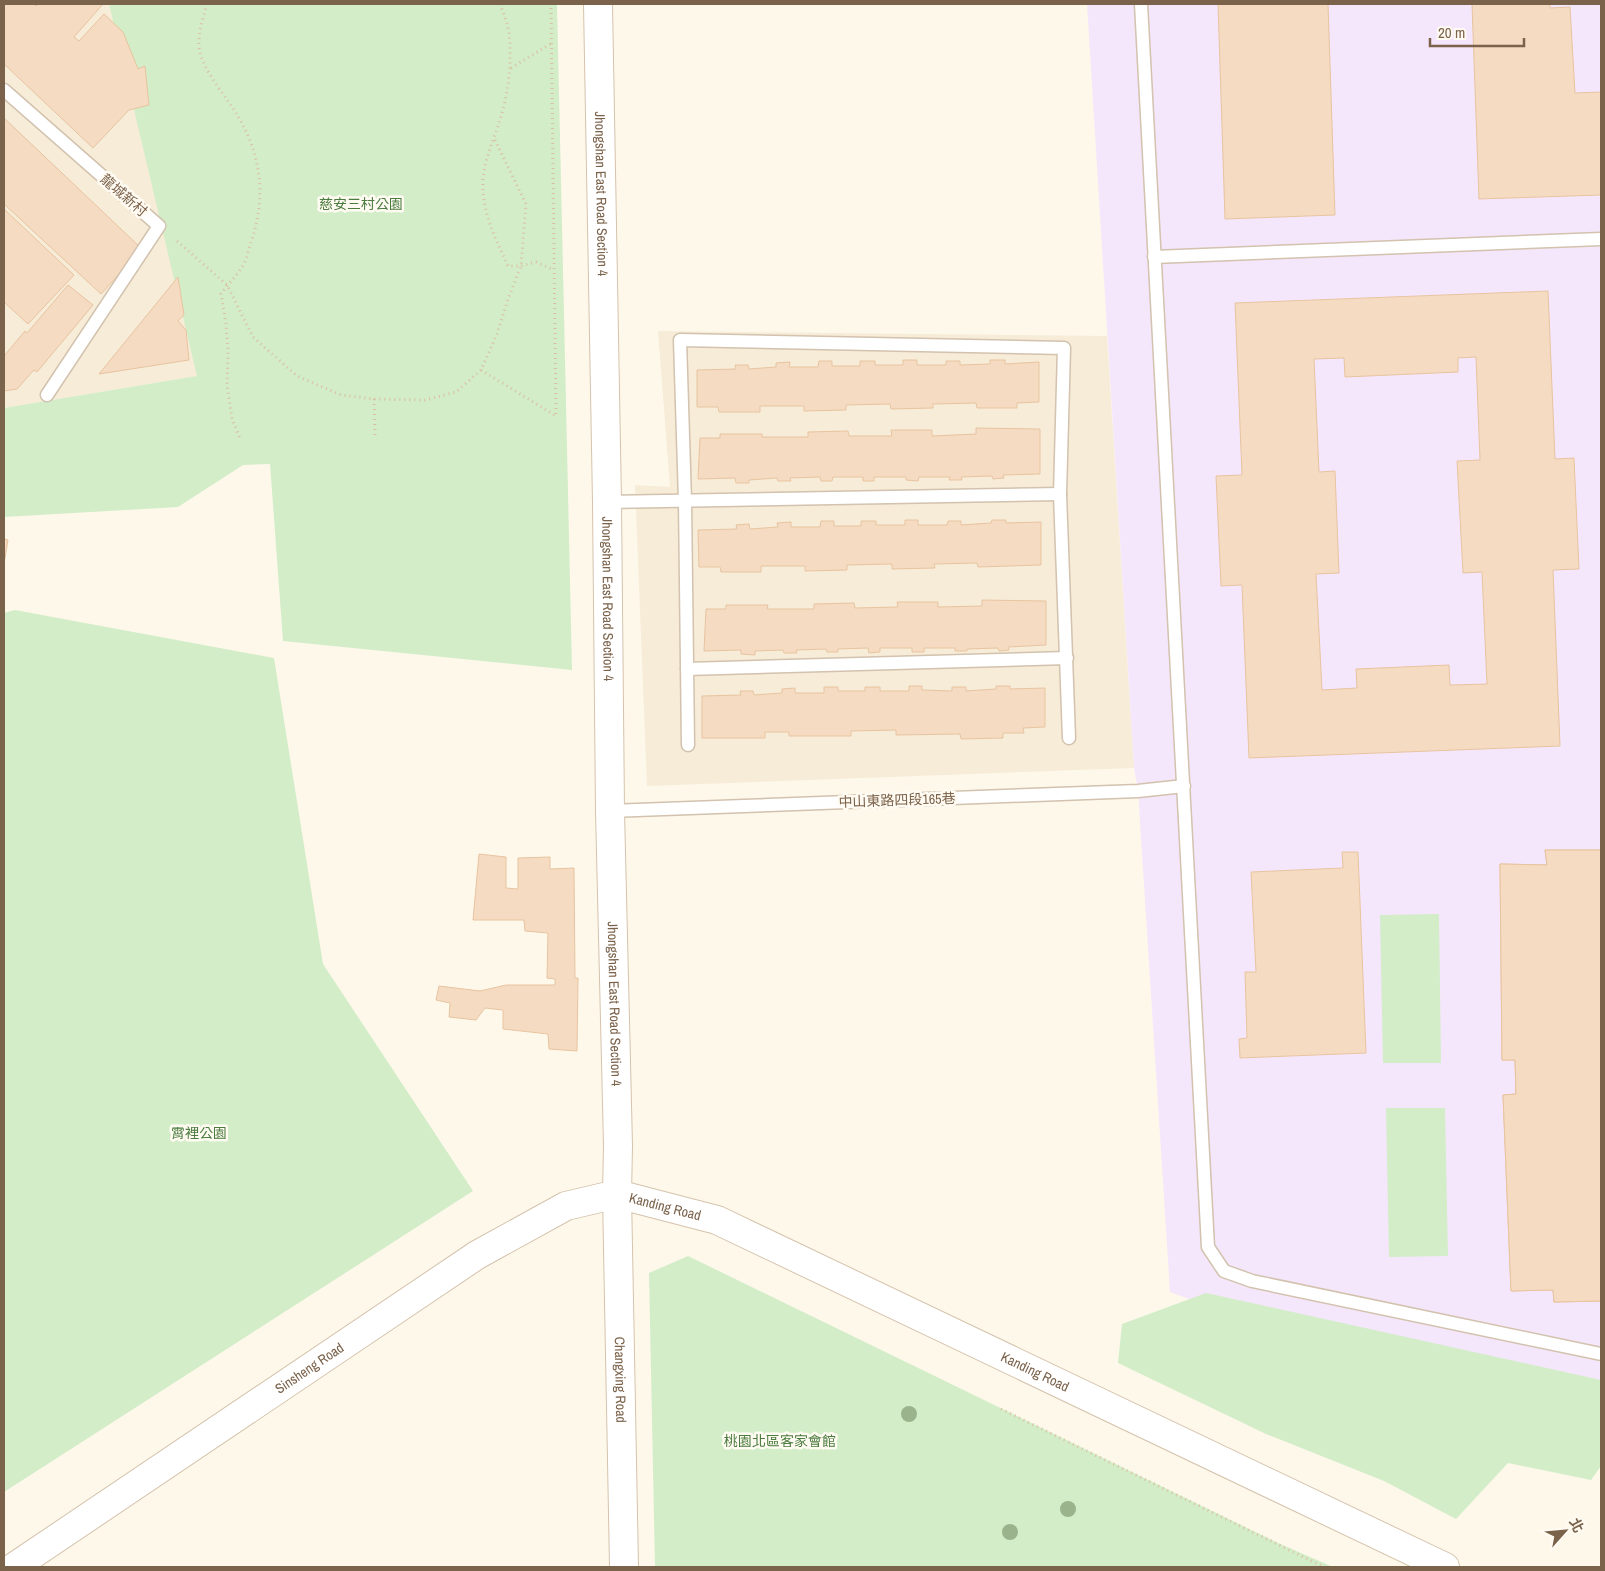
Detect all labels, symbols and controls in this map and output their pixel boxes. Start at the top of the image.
scale bar [1430,15,1524,47]
text: 20 m [1438,22,1465,43]
street label: Jhongshan East Road Section 4 [591,111,612,277]
street label: 龍城新村 [97,170,151,220]
park label: 慈安三村公園 [319,195,403,213]
street label: Jhongshan East Road Section 4 [598,516,618,682]
street label: 中山東路四段165巷 [838,789,956,811]
street label: Jhongshan East Road Section 4 [604,921,626,1087]
park label: 霄裡公園 [171,1124,227,1142]
street label: Kanding Road [627,1189,703,1224]
street label: Changxing Road [611,1336,630,1423]
street label: Sinsheng Road [271,1338,347,1398]
street label: Kanding Road [998,1348,1072,1396]
park label: 桃園北區客家會館 [724,1432,836,1450]
north arrow [1540,1506,1590,1556]
text: 北 [1565,1515,1588,1535]

